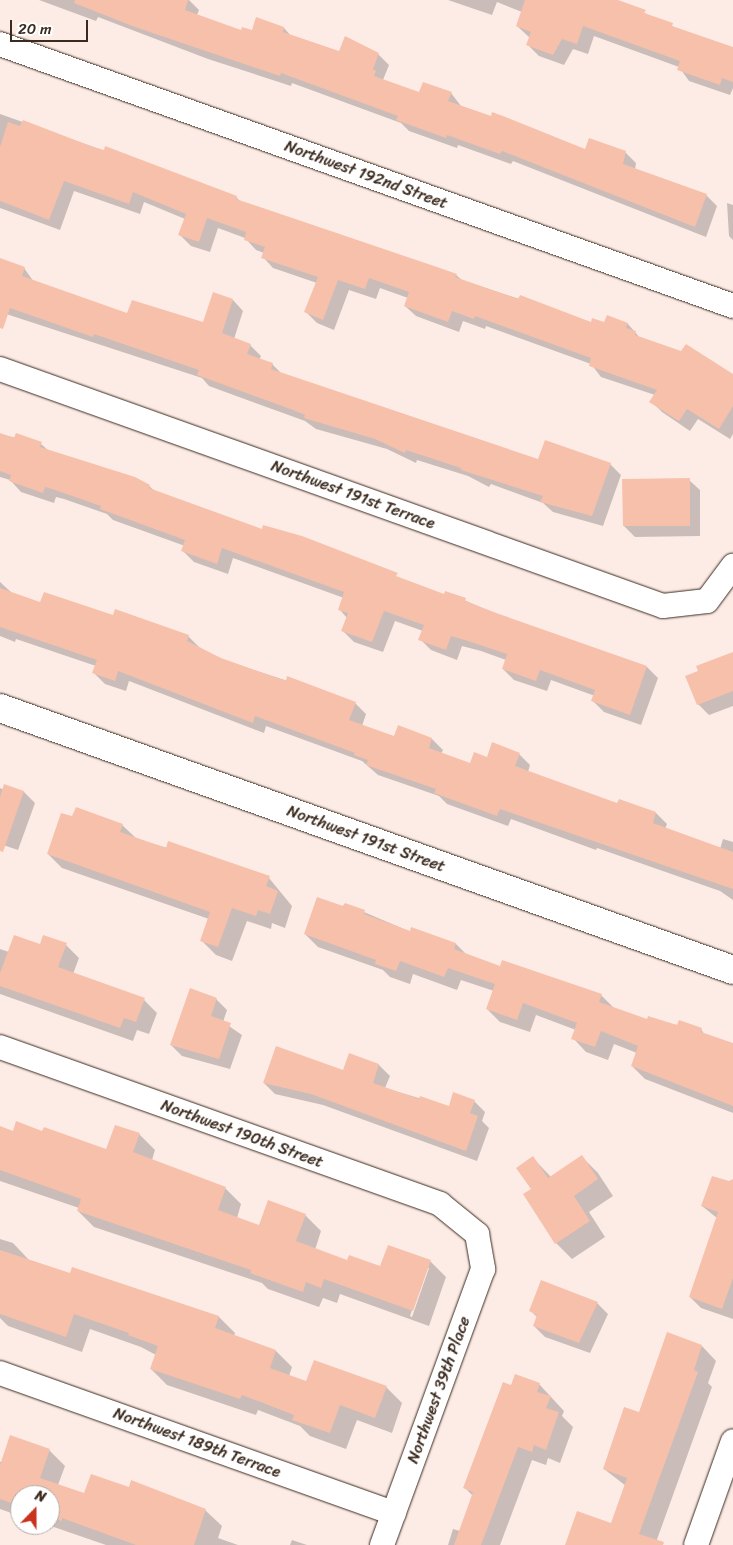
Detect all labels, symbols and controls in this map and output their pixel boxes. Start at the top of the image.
scale bar [12,10,90,42]
text: 20 m [18,16,52,42]
street label: Northwest 192nd Street [282,137,450,213]
street label: Northwest 191st Terrace [268,456,438,534]
street label: Northwest 191st Street [284,801,448,877]
street label: Northwest 190th Street [158,1096,326,1172]
street label: Northwest 39th Place [403,1314,475,1466]
street label: Northwest 189th Terrace [111,1404,283,1482]
text: N [31,1483,50,1510]
north arrow [10,1485,60,1535]

